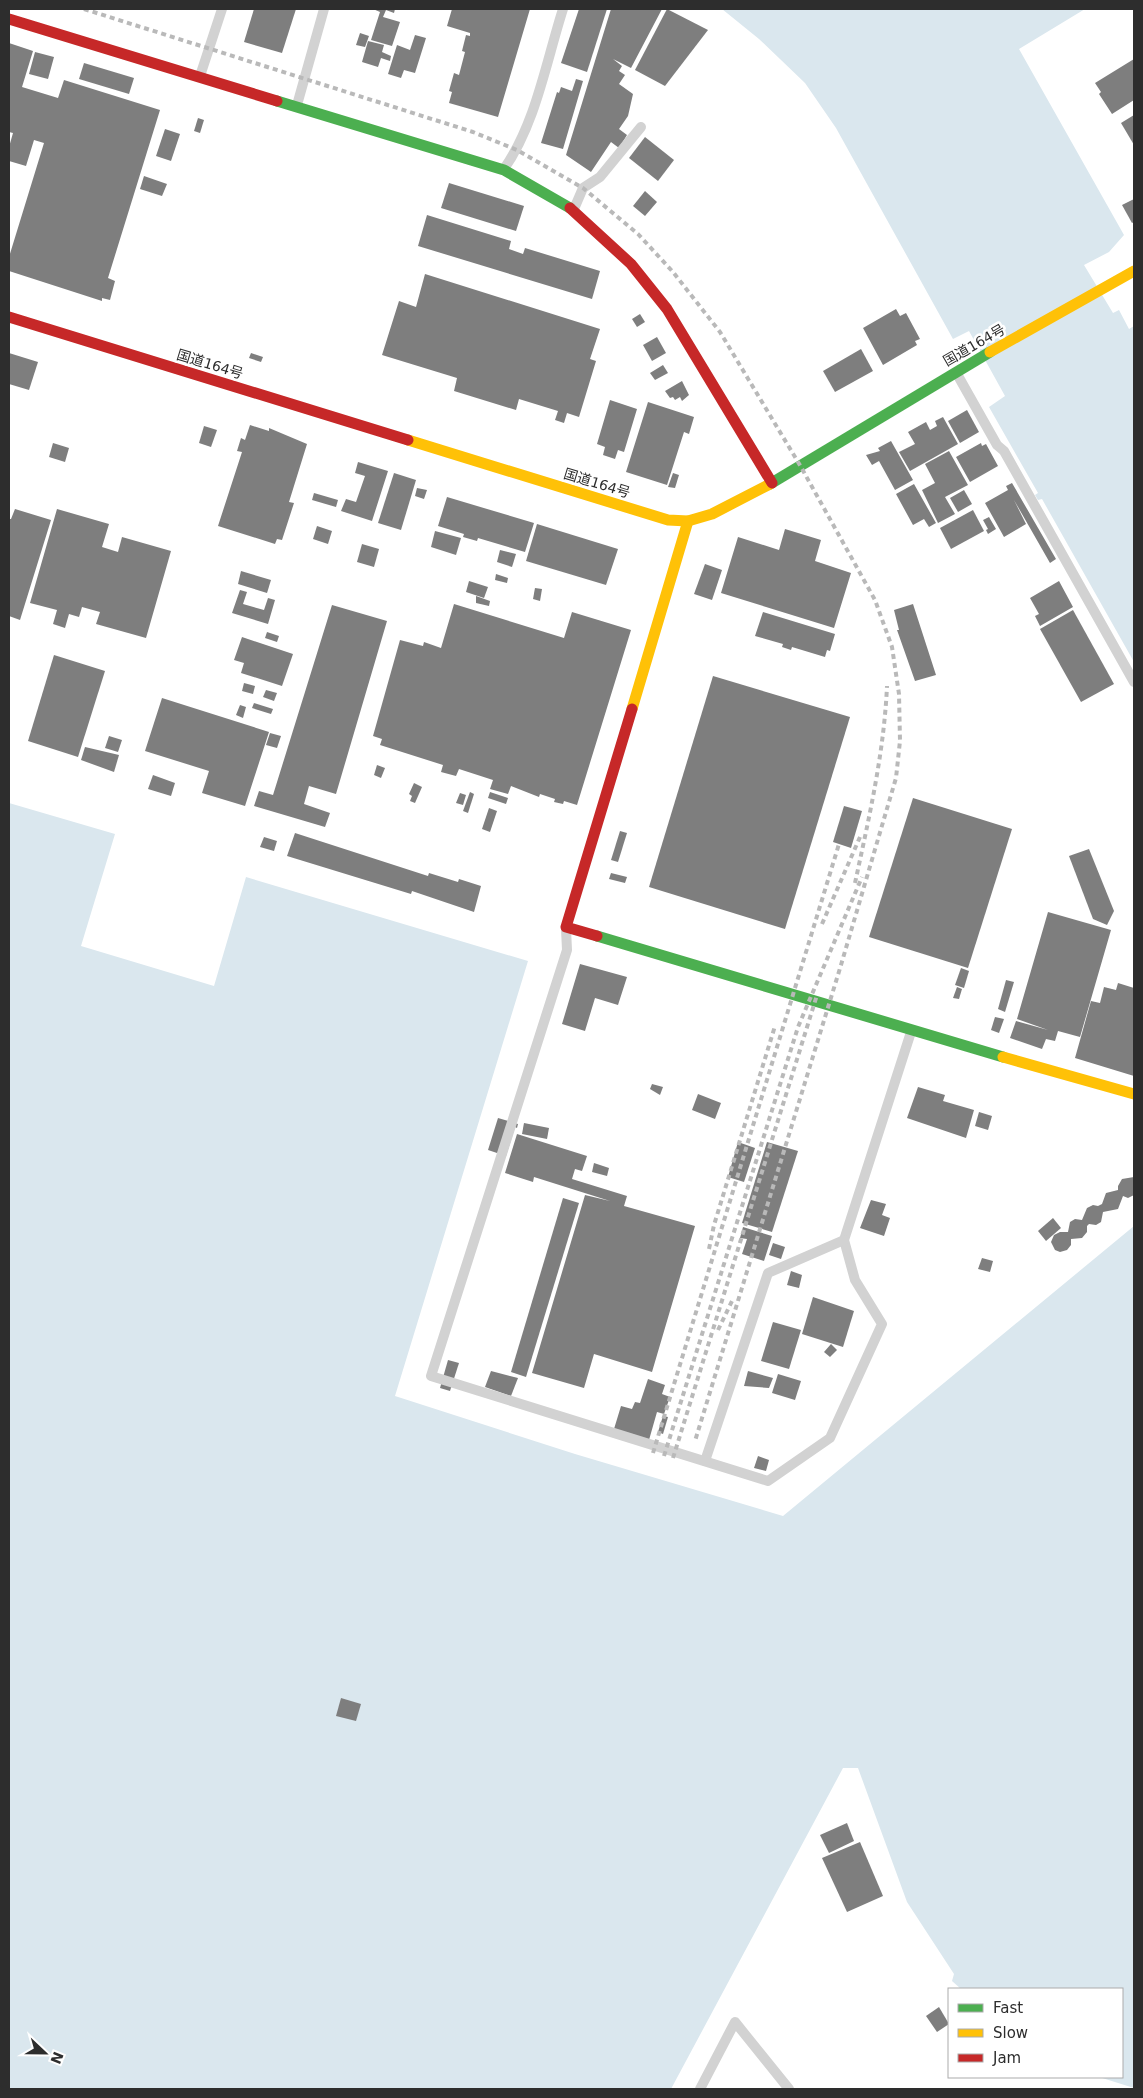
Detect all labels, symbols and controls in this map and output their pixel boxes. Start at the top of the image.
street label: 国道164号 [940,321,1008,369]
street label: 国道164号 [175,346,245,382]
street label: 国道164号 [562,465,632,501]
legend [948,1988,1123,2078]
text: Fast [993,1999,1023,2017]
text: Slow [993,2024,1028,2042]
north arrow [20,2028,70,2078]
text: N [47,2049,67,2066]
text: Jam [992,2049,1021,2067]

